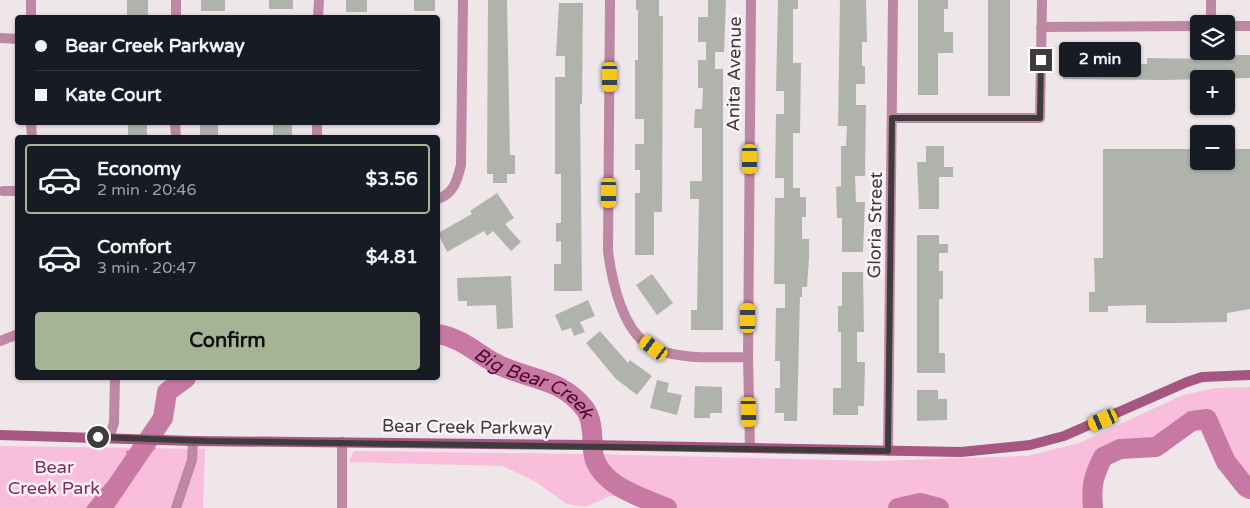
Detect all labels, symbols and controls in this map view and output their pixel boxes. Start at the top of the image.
map controls [1190,15,1235,170]
button: layers [1190,15,1235,60]
street label: Anita Avenue [722,16,746,132]
text: Bear Creek Parkway [65,35,245,57]
callout: 2 min [1058,42,1141,78]
route end [1030,49,1052,71]
text: 2 min [1079,49,1121,69]
car [602,62,617,92]
button: + [1190,70,1235,115]
text: Kate Court [65,84,162,106]
button: − [1190,125,1235,170]
car [742,144,757,174]
icon: car [37,157,82,202]
text: Economy [97,158,181,180]
text: $3.56 [366,168,418,190]
street label: Gloria Street [863,171,887,279]
car [601,178,616,208]
text: 2 min · 20:46 [97,180,196,200]
icon: car [37,235,82,280]
text: Comfort [97,236,171,258]
text: $4.81 [366,246,418,268]
text: 3 min · 20:47 [97,258,196,278]
car [740,303,755,333]
button: Confirm [35,312,420,370]
car [637,333,670,363]
water label: Big Bear Creek [470,343,599,424]
car [740,397,757,427]
car [1086,407,1119,433]
street label: Bear Creek Parkway [382,415,553,439]
route start [87,426,109,448]
park label: Bear Creek Park [8,456,100,499]

